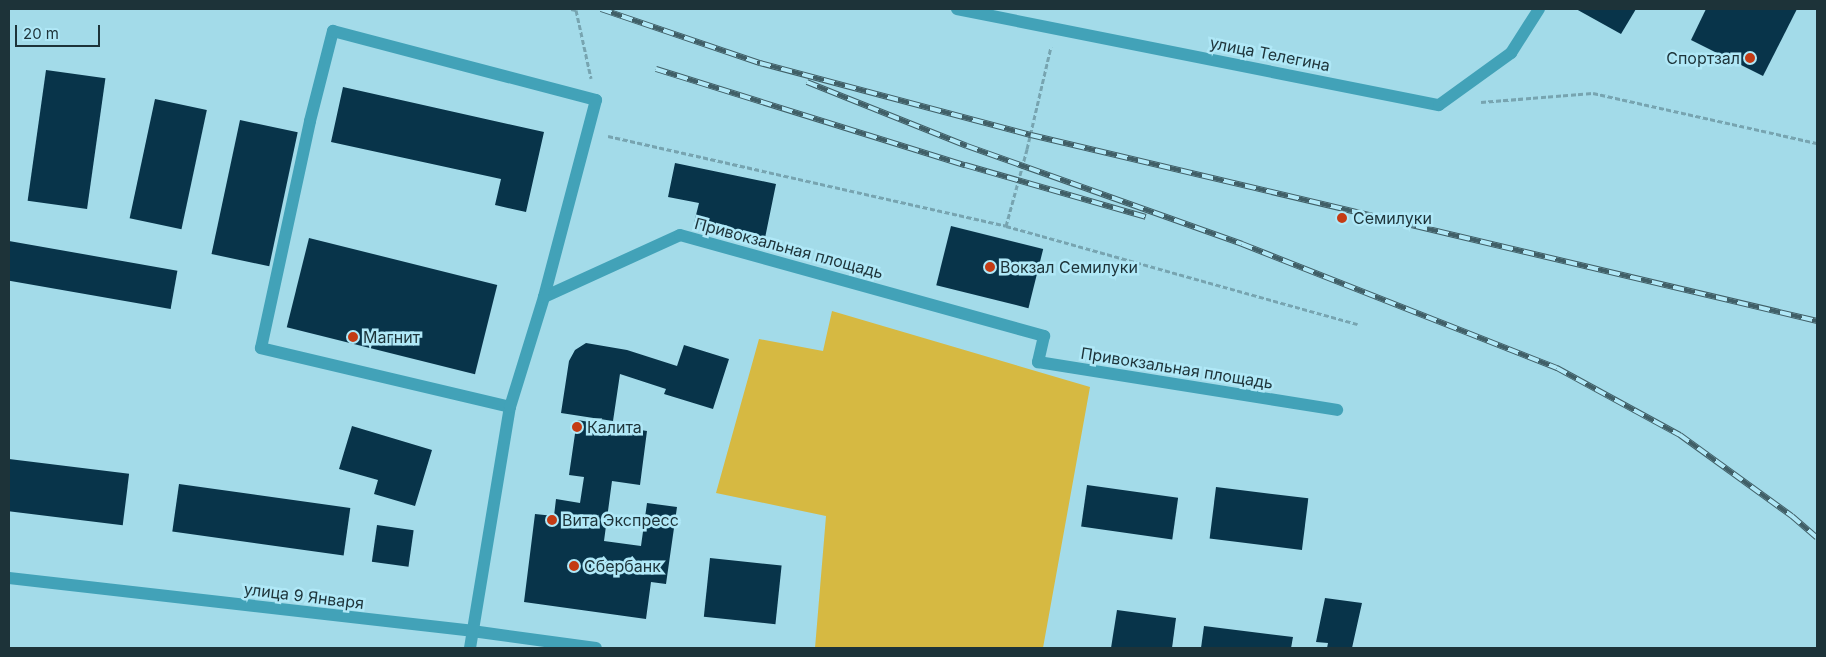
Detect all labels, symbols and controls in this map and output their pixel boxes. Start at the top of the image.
scale bar [18,15,102,47]
text: 20 m [23,24,59,43]
street label: улица Телегина [1208,33,1332,75]
place label: Спортзал [1666,48,1740,68]
marker: Спортзал [1744,52,1756,64]
place label: Семилуки [1353,208,1432,228]
marker: Семилуки [1335,211,1349,225]
street label: Привокзальная площадь [693,214,885,282]
place label: Вокзал Семилуки [1000,257,1138,277]
marker: Вокзал Семилуки [984,261,996,273]
place label: Магнит [363,327,420,347]
marker: Магнит [347,331,359,343]
street label: Привокзальная площадь [1079,343,1275,393]
place label: Калита [587,417,642,437]
marker: Калита [571,421,583,433]
place label: Вита Экспресс [562,510,679,530]
marker: Вита Экспресс [546,514,558,526]
place label: Сбербанк [584,556,661,576]
marker: Сбербанк [568,560,580,572]
street label: улица 9 Января [243,579,365,613]

